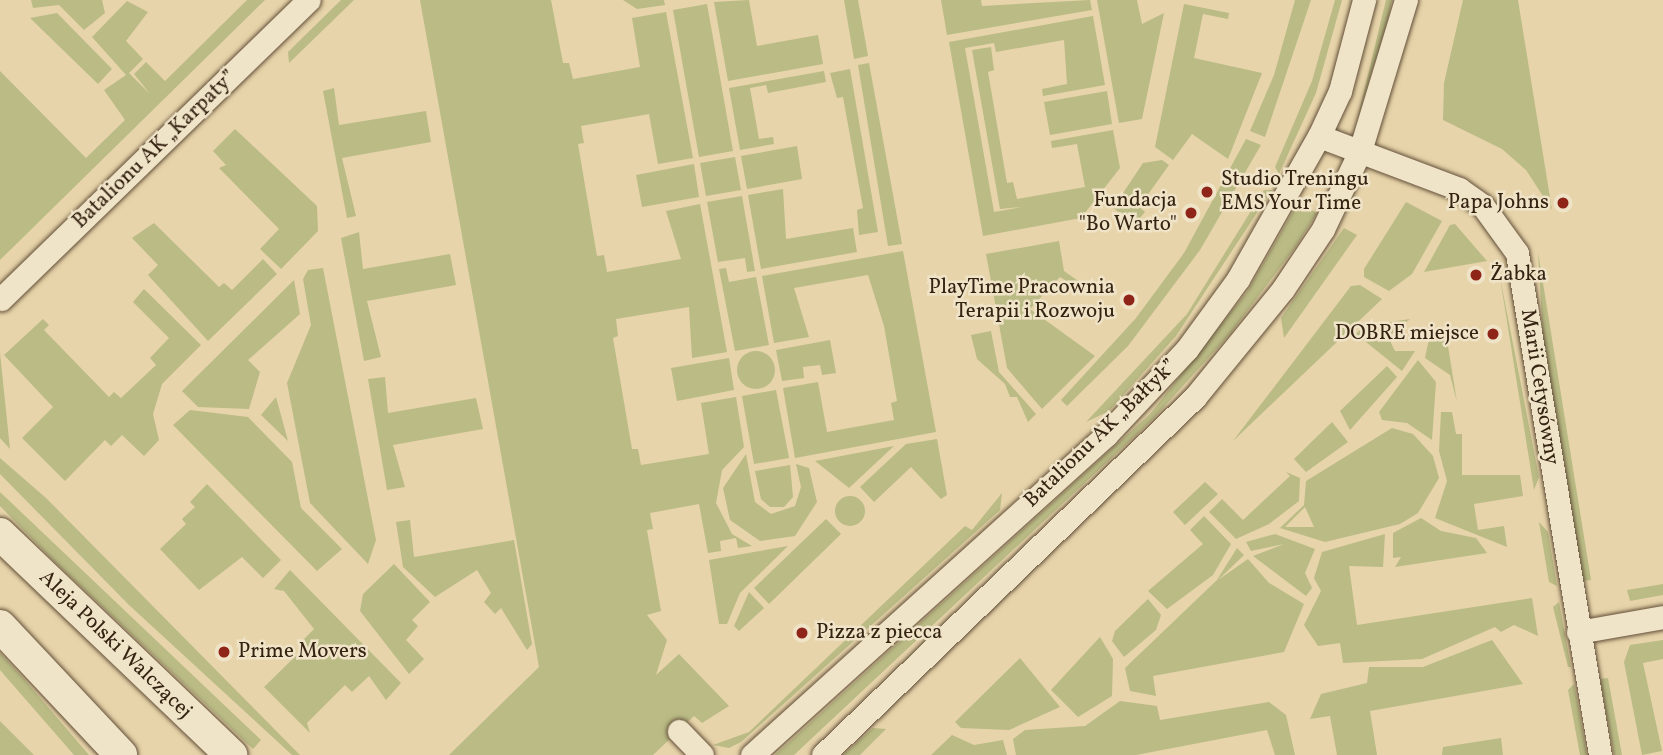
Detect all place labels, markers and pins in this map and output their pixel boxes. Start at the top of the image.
place label: Studio Treningu EMS Your Time [1221,167,1370,217]
marker: Studio Treningu EMS Your Time [1199,184,1215,200]
place label: Fundacja "Bo Warto" [1078,188,1177,238]
place label: Papa Johns [1448,190,1549,216]
marker: Papa Johns [1555,195,1571,211]
marker: Fundacja "Bo Warto" [1183,205,1199,221]
place label: Żabka [1490,262,1547,288]
marker: Żabka [1468,267,1484,283]
place label: PlayTime Pracownia Terapii i Rozwoju [928,275,1115,325]
marker: PlayTime Pracownia Terapii i Rozwoju [1121,292,1137,308]
place label: DOBRE miejsce [1335,321,1479,347]
marker: DOBRE miejsce [1485,326,1501,342]
place label: Pizza z piecca [816,620,942,646]
marker: Pizza z piecca [794,625,810,641]
place label: Prime Movers [238,639,367,665]
marker: Prime Movers [216,644,232,660]

